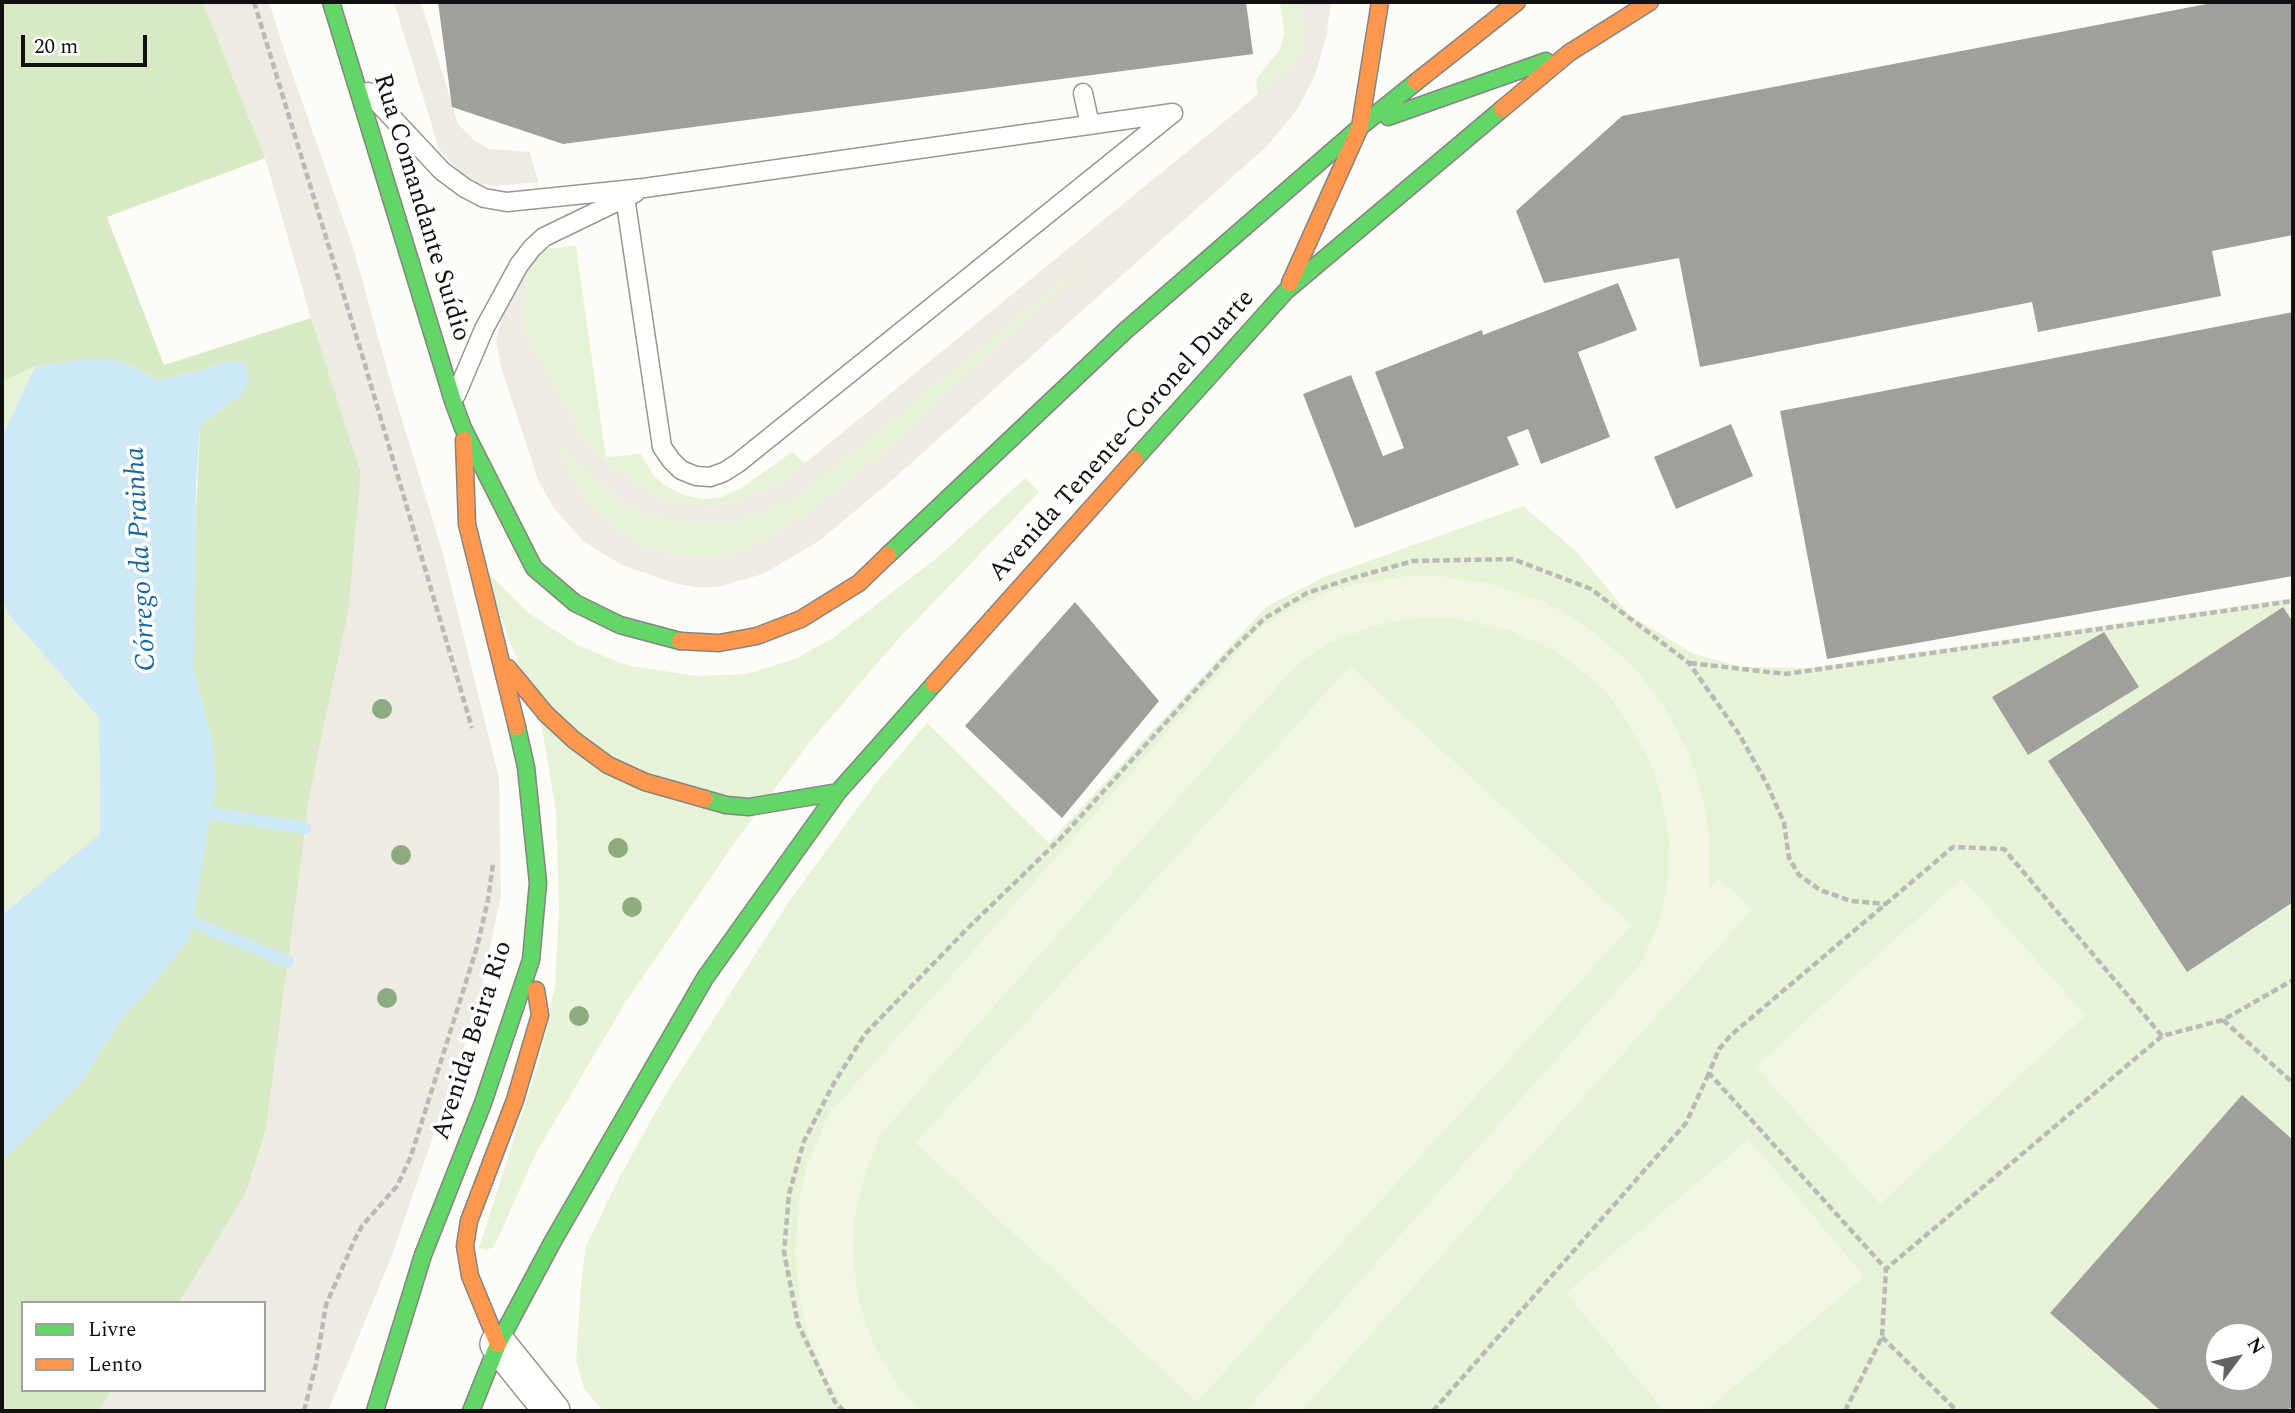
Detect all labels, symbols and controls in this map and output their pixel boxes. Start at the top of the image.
scale bar [24,21,150,65]
text: 20 m [34,31,78,63]
street label: Rua Comandante Suídio [364,71,476,345]
street label: Avenida Tenente-Coronel Duarte [983,284,1263,590]
water label: Córrego da Prainha [120,446,166,672]
street label: Avenida Beira Rio [427,937,521,1145]
legend [21,1301,266,1392]
text: Livre [88,1314,136,1346]
north arrow [2204,1322,2274,1392]
text: N [2239,1332,2272,1361]
text: Lento [88,1349,142,1381]

